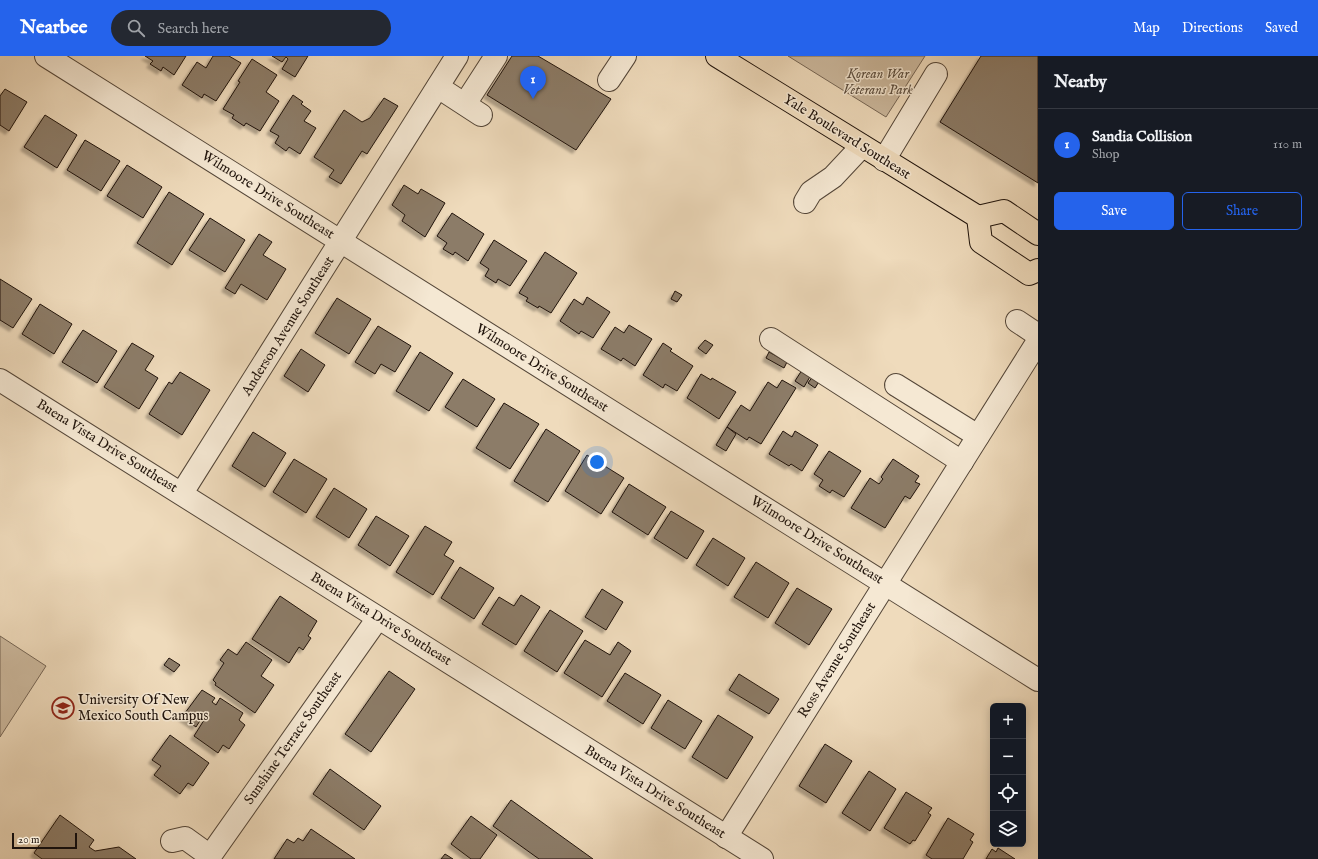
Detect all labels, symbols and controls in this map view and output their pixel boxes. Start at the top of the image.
search box [111,10,391,46]
text: Nearbee [20,16,87,40]
icon: search [125,17,147,39]
text: Search here [157,19,229,38]
text: Map [1133,19,1160,37]
text: Directions [1182,19,1243,37]
text: Saved [1265,19,1298,37]
park label: Korean War Veterans Park [843,65,913,99]
pin: 1 [520,66,546,99]
text: Nearby [1054,72,1107,93]
street label: Yale Boulevard Southeast [780,90,914,184]
text: Sandia Collision [1092,127,1192,146]
text: 1 [1065,136,1069,153]
text: 110 m [1273,136,1302,153]
text: Shop [1092,146,1120,163]
street label: Wilmoore Drive Southeast [198,147,338,243]
button: Save [1054,192,1174,230]
button: Share [1182,192,1302,230]
street label: Anderson Avenue Southeast [237,253,338,400]
street label: Wilmoore Drive Southeast [472,320,612,416]
street label: Buena Vista Drive Southeast [33,395,181,497]
your location [587,452,607,472]
street label: Wilmoore Drive Southeast [747,492,887,588]
street label: Buena Vista Drive Southeast [307,568,455,670]
street label: Ross Avenue Southeast [794,599,880,721]
street label: Sunshine Terrace Southeast [240,668,346,808]
place label: University Of New Mexico South Campus [78,691,208,725]
school or university icon: University Of New Mexico South Campus [50,695,76,721]
map controls [990,703,1026,847]
button: + [990,703,1026,739]
button: − [990,739,1026,775]
street label: Buena Vista Drive Southeast [581,741,729,843]
button: locate [990,775,1026,811]
button: layers [990,811,1026,847]
scale bar [12,831,77,850]
text: 20 m [18,833,39,847]

